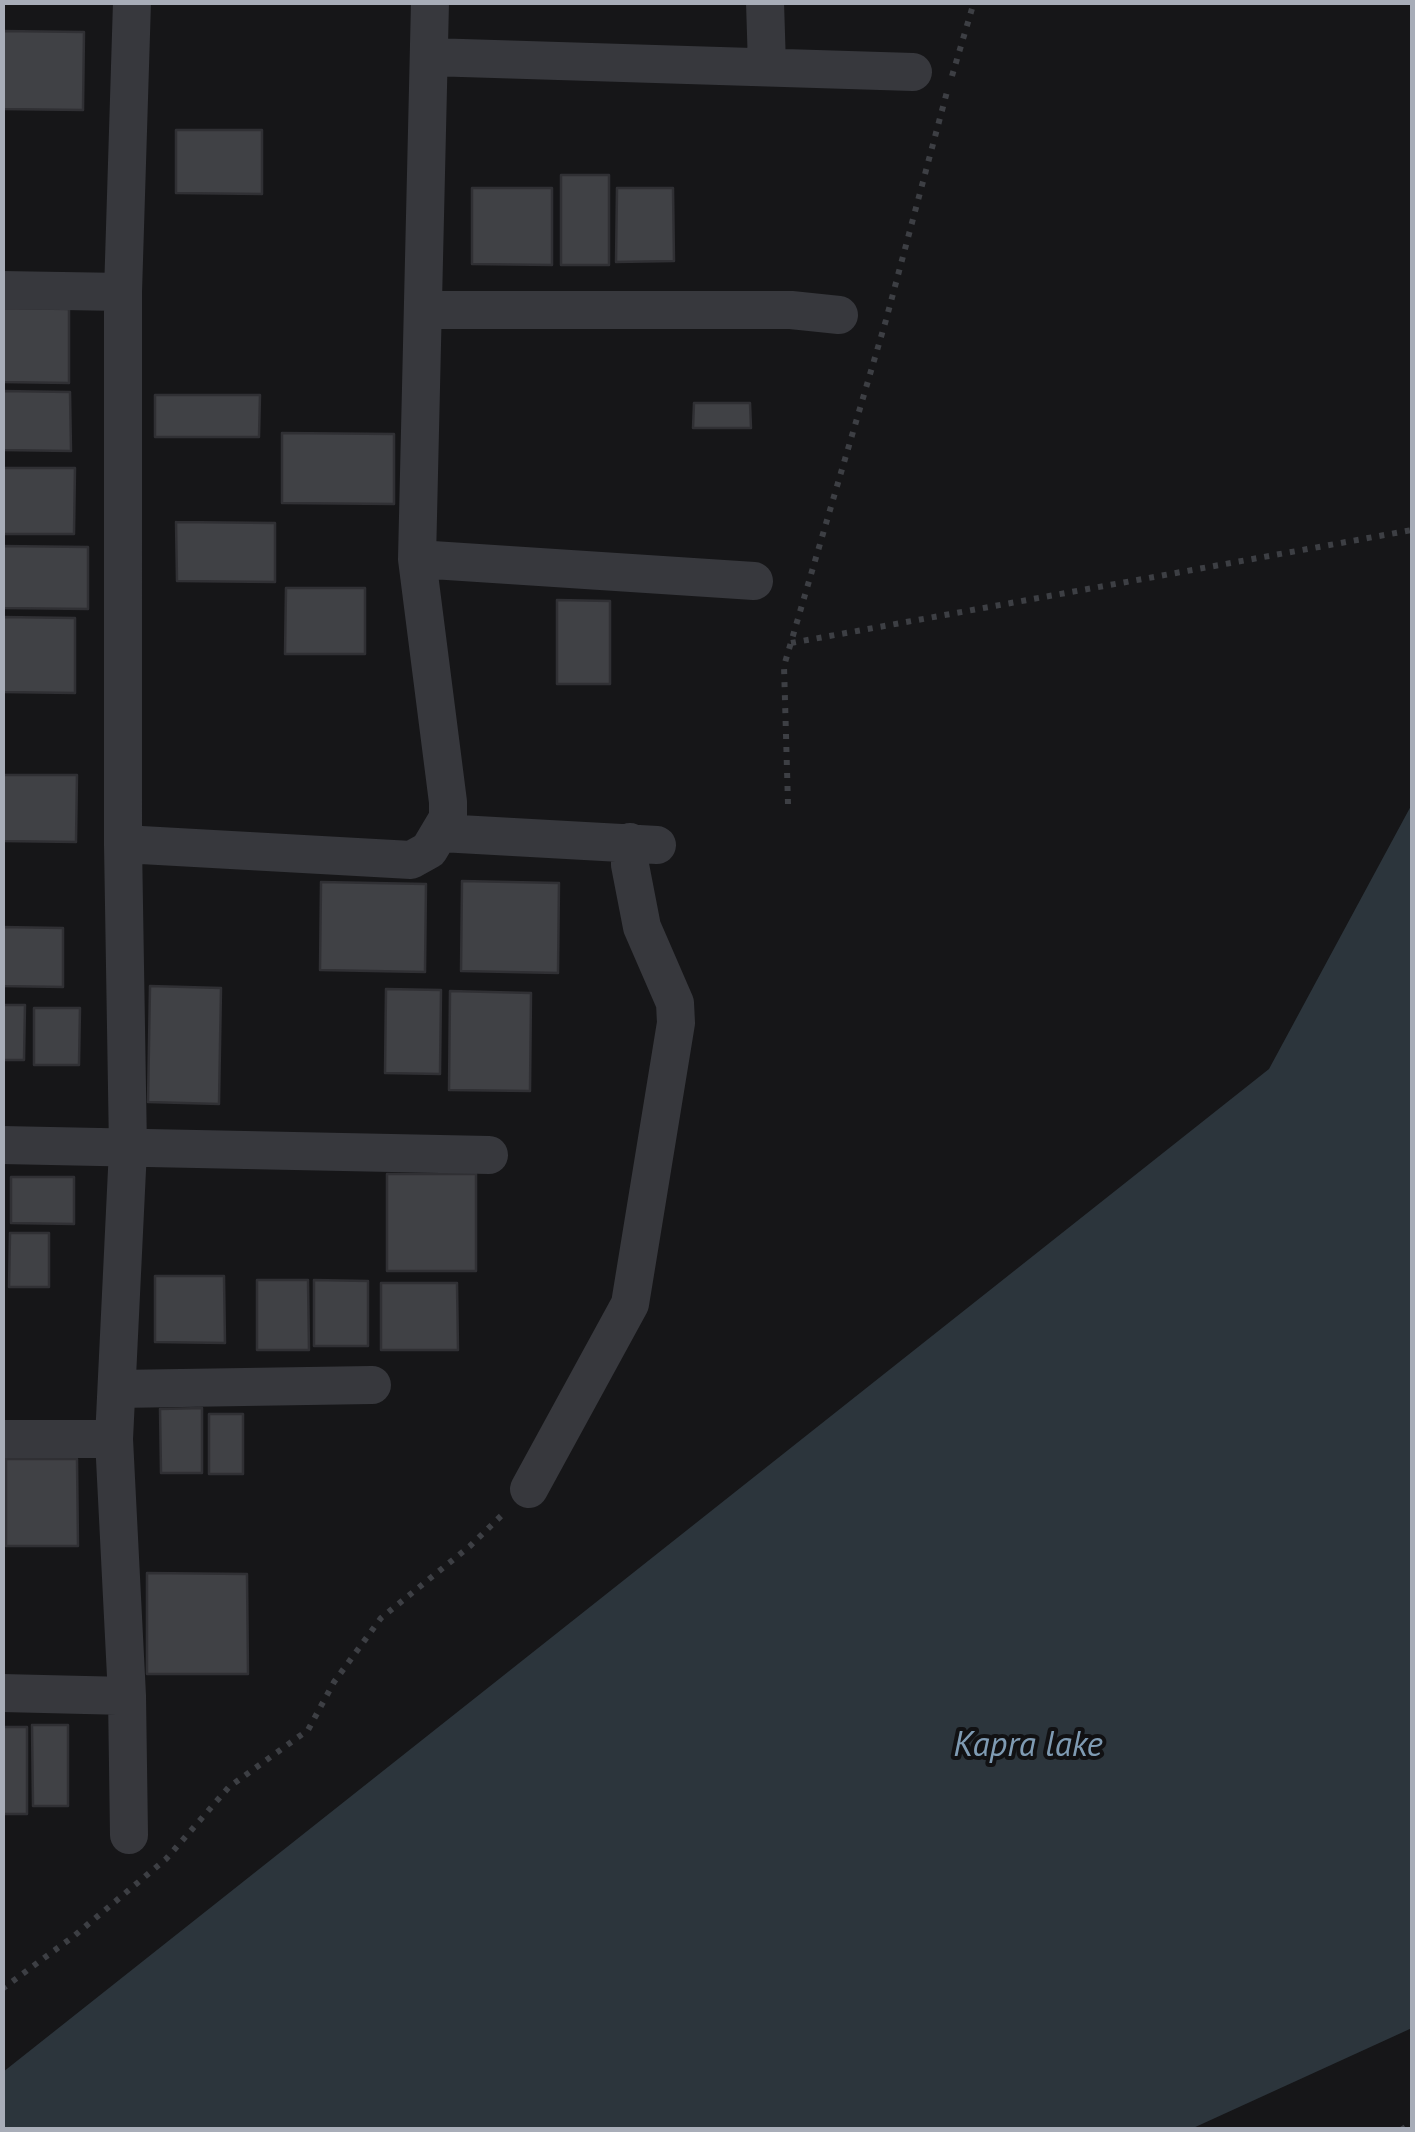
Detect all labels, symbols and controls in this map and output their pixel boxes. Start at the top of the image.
water label: Kapra lake [953,1725,1103,1767]

